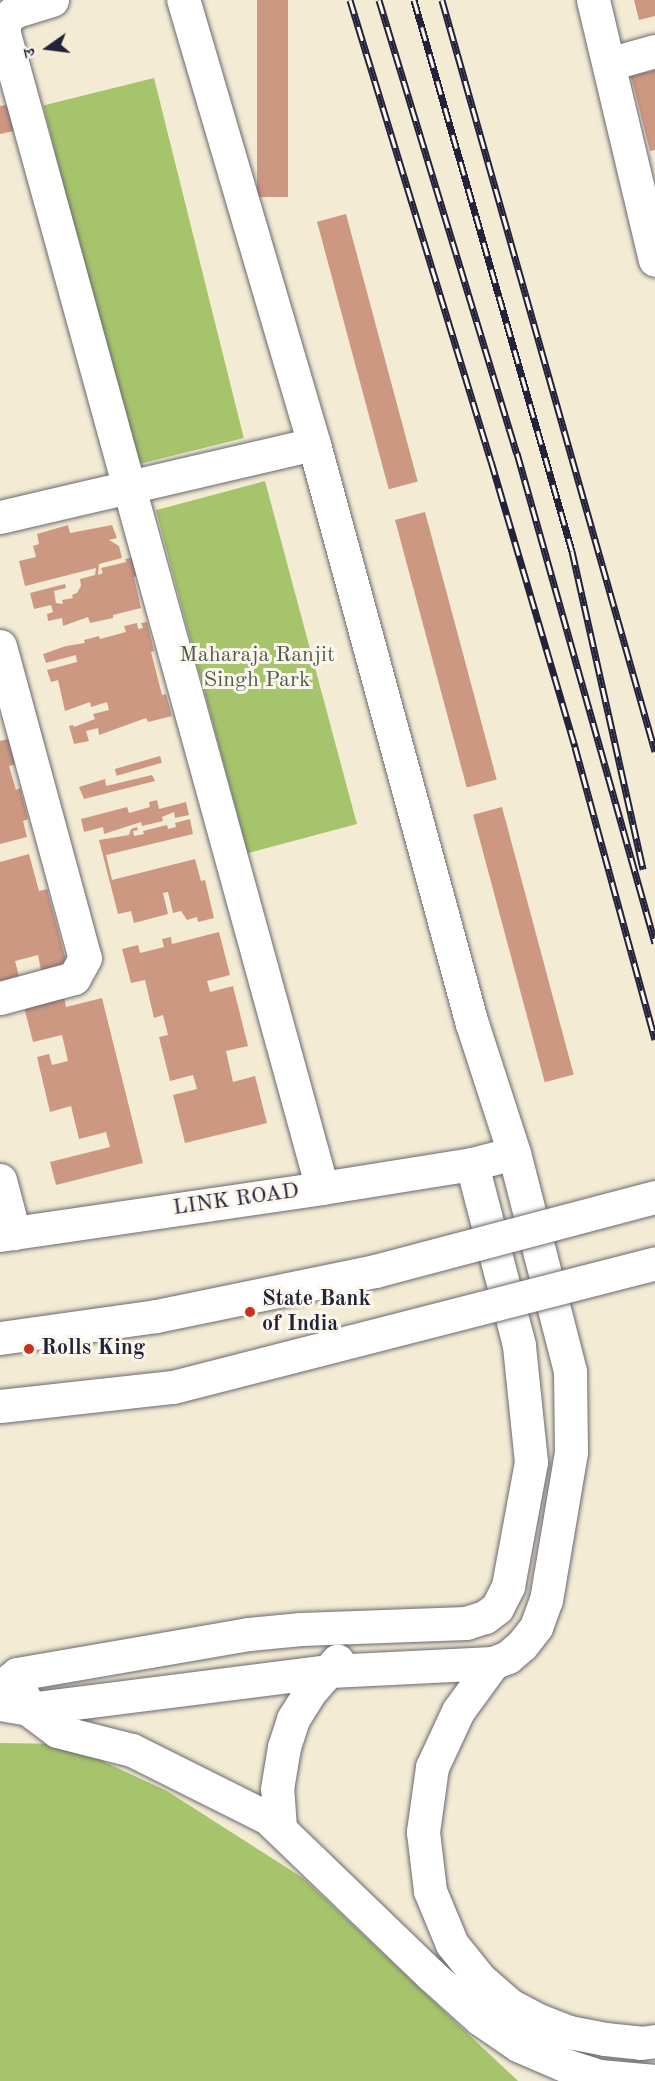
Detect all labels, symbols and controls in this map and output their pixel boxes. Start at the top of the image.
north arrow [18,18,78,78]
text: उ [22,46,39,58]
park label: Maharaja Ranjit Singh Park [179,642,335,694]
street label: LINK ROAD [171,1178,301,1222]
place label: State Bank of India [262,1286,371,1338]
marker: State Bank of India [243,1305,257,1319]
place label: Rolls King [41,1336,145,1362]
marker: Rolls King [22,1342,36,1356]

